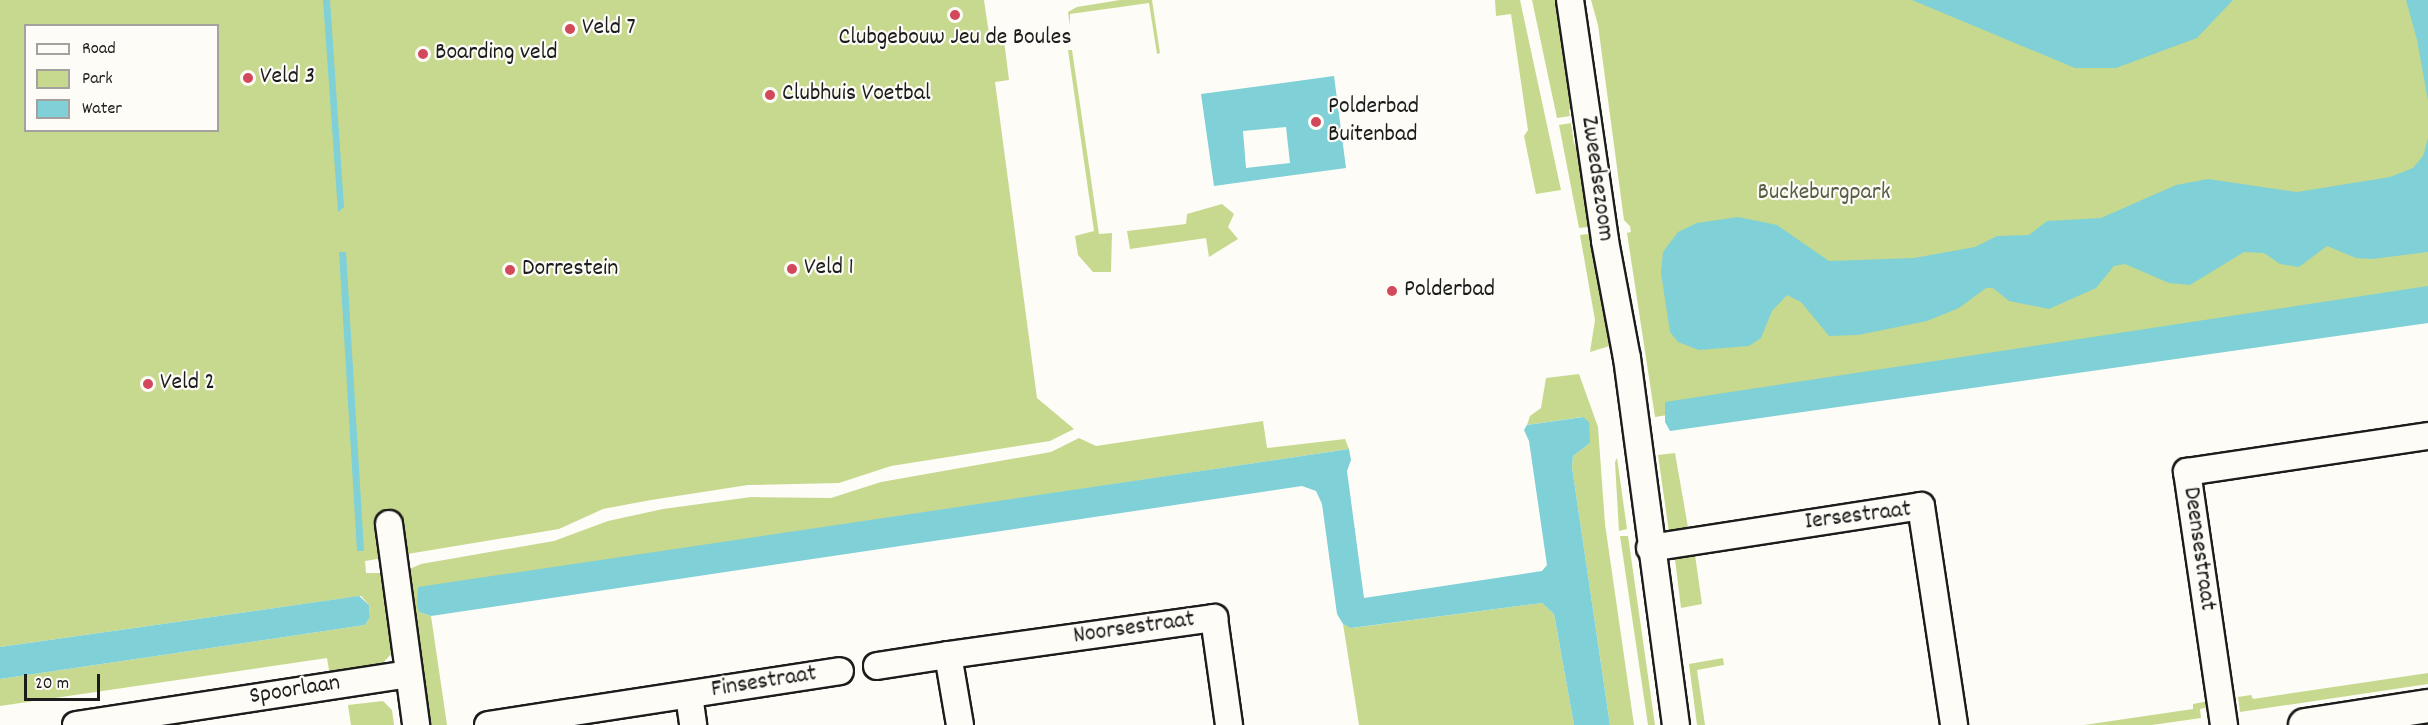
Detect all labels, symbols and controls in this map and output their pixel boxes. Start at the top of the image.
marker: Clubgebouw Jeu de Boules [948,8,962,22]
place label: Veld 7 [582,15,636,43]
marker: Veld 7 [563,22,577,36]
legend [24,24,219,132]
place label: Clubgebouw Jeu de Boules [839,25,1071,53]
text: Road [82,37,116,62]
place label: Boarding veld [435,40,557,68]
marker: Boarding veld [416,47,430,61]
place label: Veld 3 [260,64,315,92]
text: Park [82,67,113,92]
marker: Veld 3 [241,71,255,85]
place label: Clubhuis Voetbal [782,81,931,109]
marker: Clubhuis Voetbal [763,88,777,102]
place label: Polderbad Buitenbad [1328,94,1419,150]
text: Water [82,97,122,122]
marker: Polderbad Buitenbad [1309,115,1323,129]
street label: Zweedsezoom [1573,115,1619,243]
park label: Buckeburgpark [1758,180,1890,208]
place label: Veld 1 [804,255,854,283]
place label: Dorrestein [522,256,618,284]
marker: Veld 1 [785,262,799,276]
marker: Dorrestein [503,263,517,277]
place label: Polderbad [1404,277,1495,305]
marker: Polderbad [1385,284,1399,298]
place label: Veld 2 [160,370,215,398]
marker: Veld 2 [141,377,155,391]
street label: Deensestraat [2175,485,2221,613]
street label: Iersestraat [1803,496,1913,538]
street label: Noorsestraat [1072,606,1196,652]
street label: Finsestraat [709,660,819,706]
scale bar [27,662,104,700]
street label: Spoorlaan [248,670,342,712]
text: 20 m [35,672,69,697]

